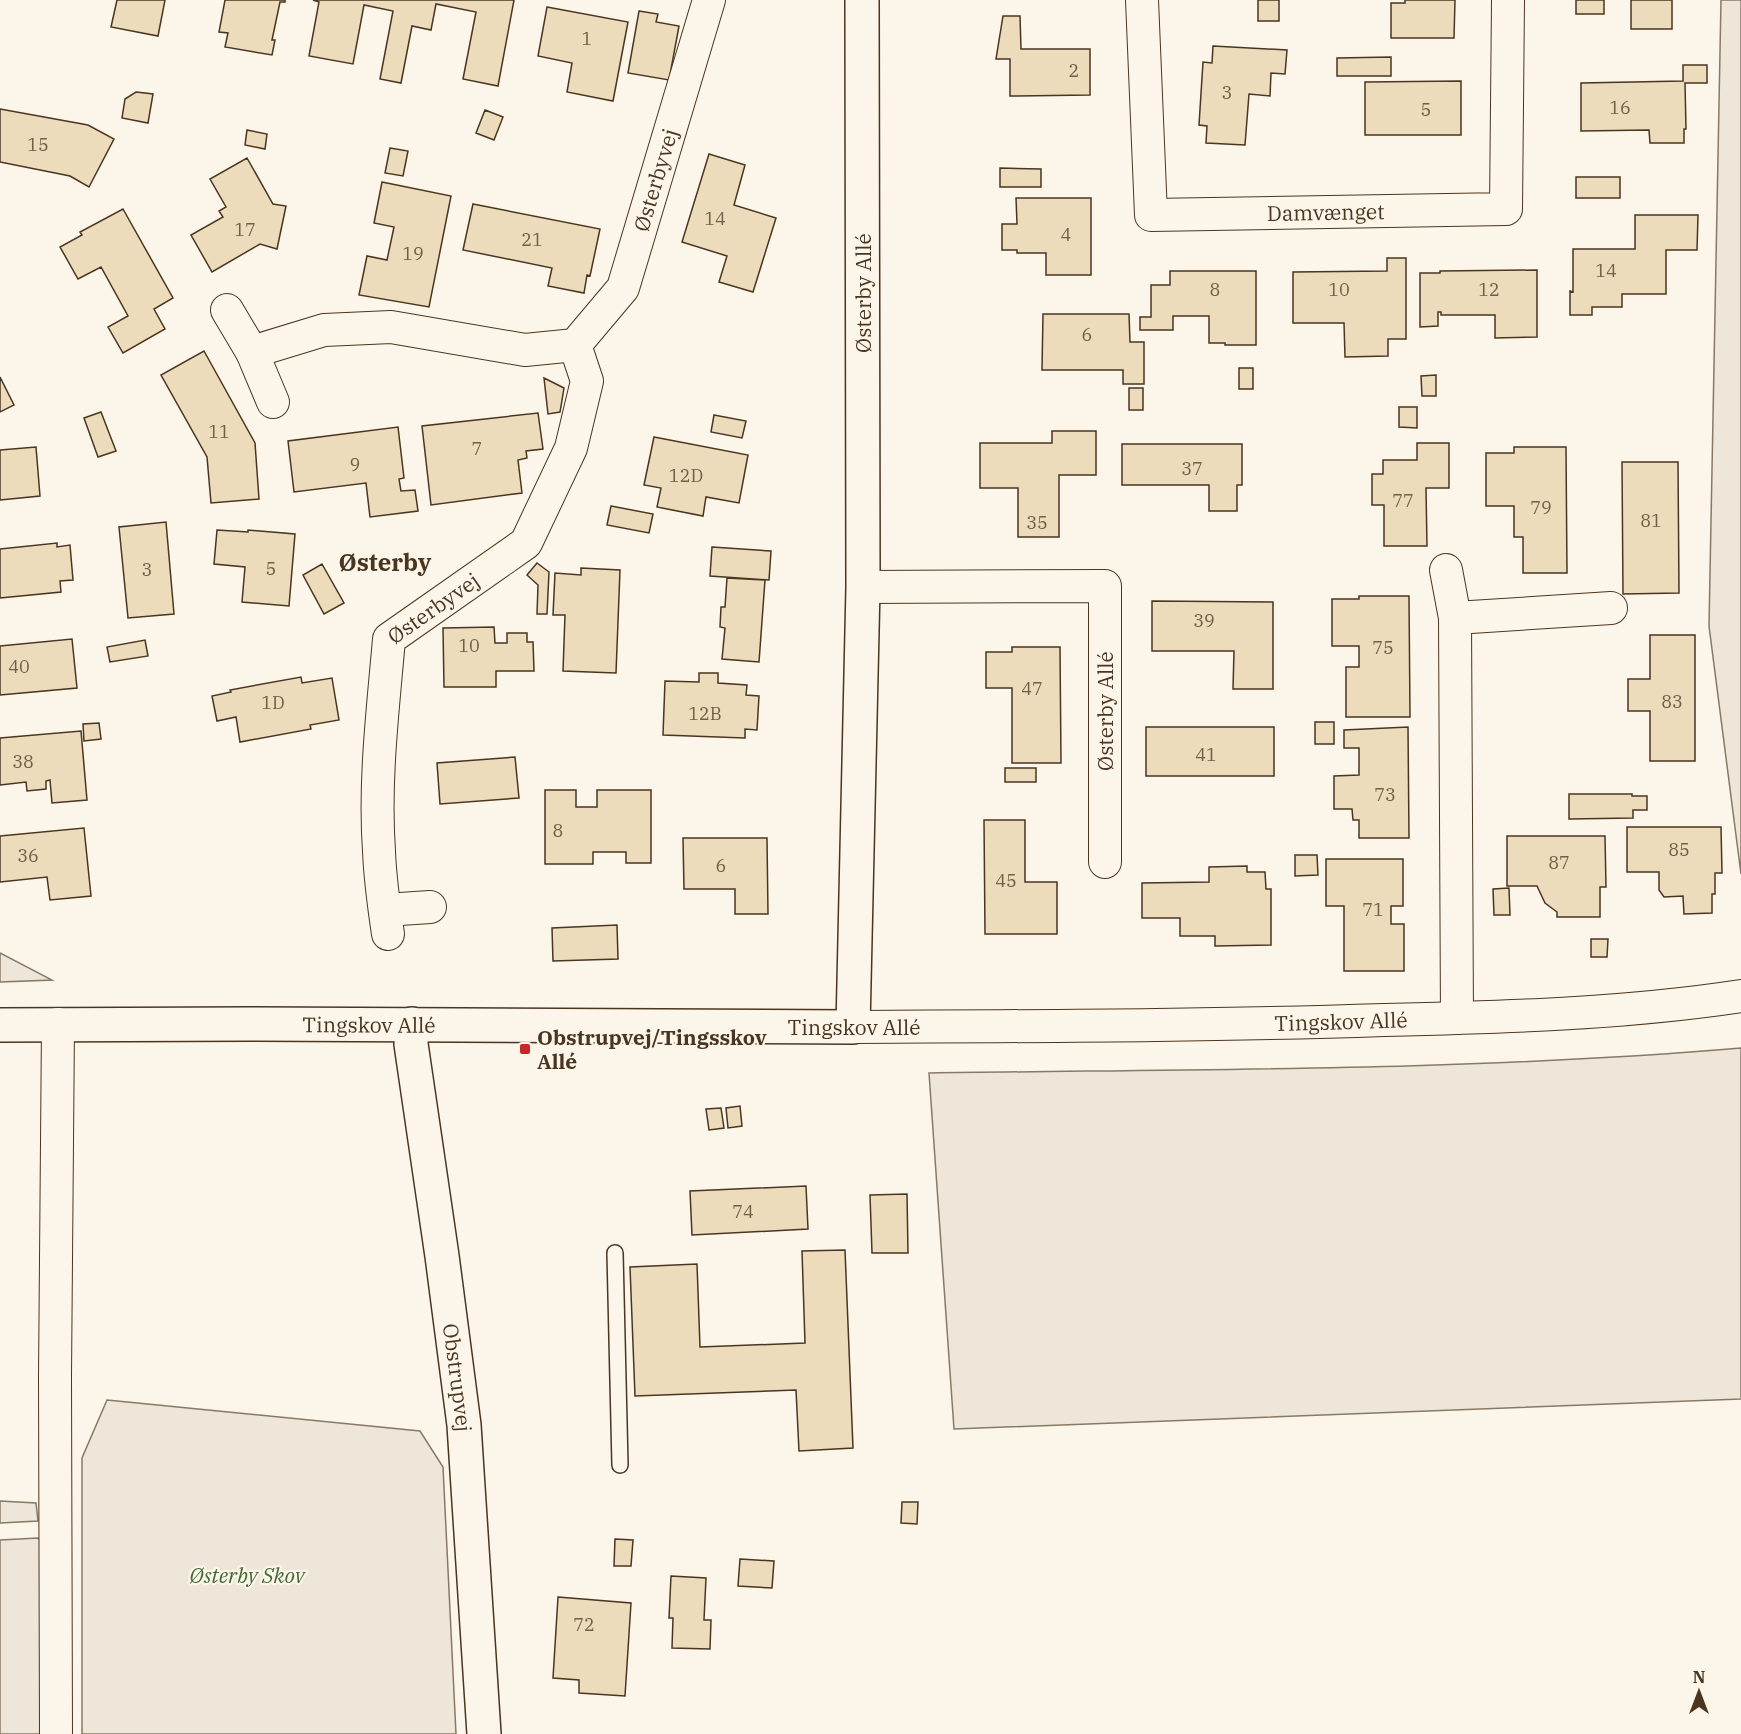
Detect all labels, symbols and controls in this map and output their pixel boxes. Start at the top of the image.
house number: 1 [582,27,592,50]
house number: 2 [1069,59,1079,82]
house number: 3 [1222,81,1232,104]
house number: 16 [1609,96,1631,119]
house number: 5 [1421,98,1431,121]
street label: Østerbyvej [627,125,684,235]
house number: 15 [27,133,49,156]
street label: Damvænget [1267,197,1385,227]
house number: 14 [704,207,726,230]
house number: 17 [234,218,256,241]
house number: 4 [1061,223,1071,246]
house number: 21 [521,228,543,251]
street label: Østerby Allé [849,233,877,353]
house number: 19 [402,242,424,265]
house number: 14 [1595,259,1617,282]
house number: 8 [1210,278,1220,301]
house number: 10 [1328,278,1350,301]
house number: 12 [1478,278,1500,301]
house number: 6 [1082,323,1092,346]
house number: 11 [208,420,230,443]
house number: 7 [472,437,482,460]
house number: 9 [350,453,360,476]
house number: 37 [1181,457,1203,480]
house number: 12D [669,464,703,487]
house number: 77 [1392,489,1414,512]
house number: 79 [1530,496,1552,519]
house number: 81 [1640,509,1662,532]
house number: 35 [1026,511,1048,534]
district label: Østerby [338,546,432,578]
house number: 5 [266,557,276,580]
house number: 3 [142,558,152,581]
street label: Østerbyvej [382,566,485,650]
house number: 39 [1193,609,1215,632]
house number: 10 [458,634,480,657]
house number: 75 [1372,636,1394,659]
street label: Østerby Allé [1091,651,1119,771]
house number: 40 [8,655,30,678]
house number: 47 [1021,677,1043,700]
house number: 83 [1661,690,1683,713]
house number: 1D [261,691,285,714]
house number: 12B [688,702,722,725]
house number: 41 [1195,743,1217,766]
house number: 38 [12,750,34,773]
house number: 73 [1374,783,1396,806]
house number: 8 [553,819,563,842]
house number: 85 [1668,838,1690,861]
house number: 36 [17,844,39,867]
house number: 87 [1548,851,1570,874]
house number: 6 [716,854,726,877]
house number: 45 [995,869,1017,892]
house number: 71 [1362,898,1384,921]
street label: Tingskov Allé [1274,1005,1408,1037]
street label: Tingskov Allé [302,1010,436,1039]
street label: Tingskov Allé [787,1013,921,1041]
place label: Obstrupvej/Tingsskov Allé [537,1023,767,1075]
marker: Obstrupvej/Tingsskov Allé [518,1042,532,1056]
house number: 74 [732,1200,754,1223]
street label: Obstrupvej [437,1322,478,1433]
park label: Østerby Skov [190,1561,307,1589]
house number: 72 [573,1613,595,1636]
north arrow [1669,1662,1729,1722]
text: N [1693,1667,1705,1687]

